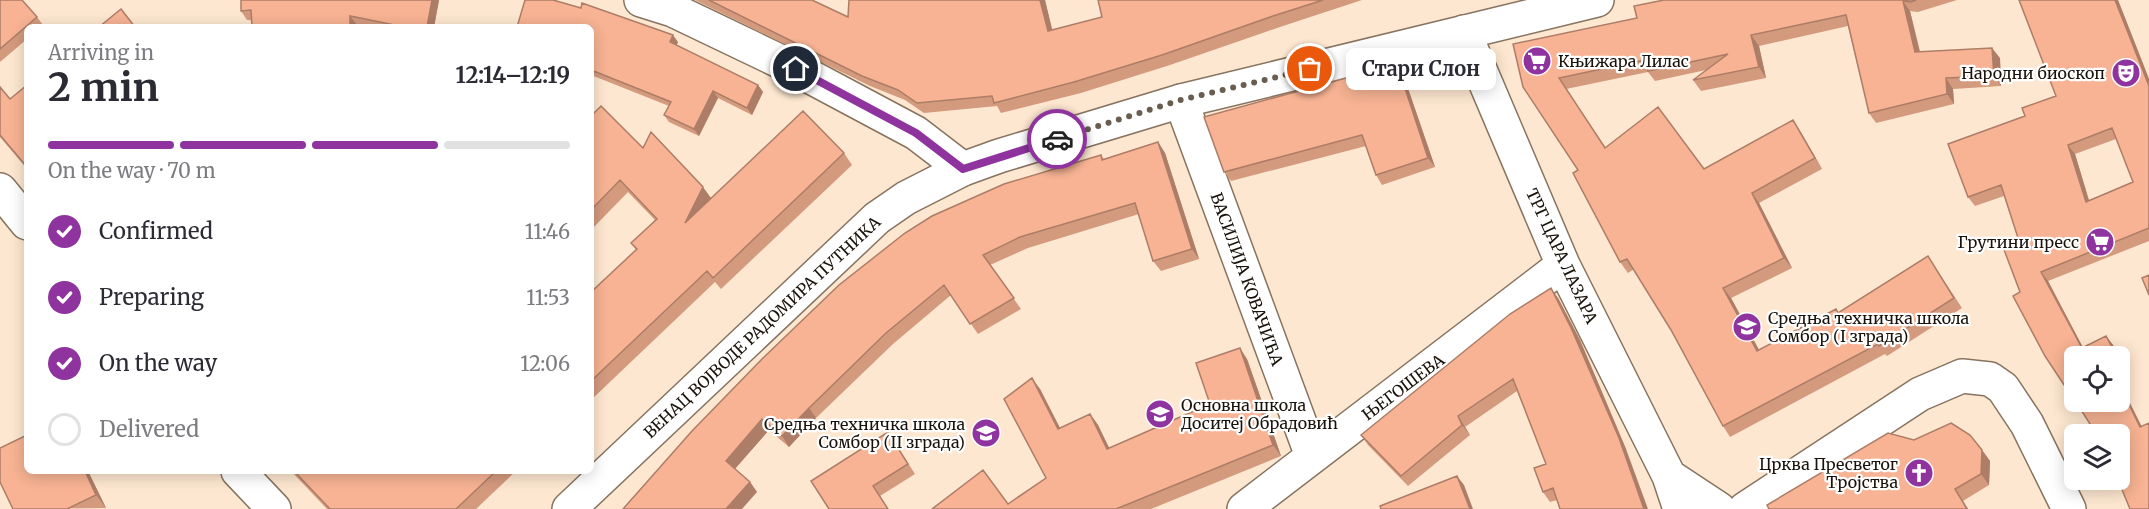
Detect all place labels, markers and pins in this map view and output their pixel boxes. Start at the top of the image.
pin [770,43,821,94]
pin [1284,43,1335,94]
supermarket icon: Књижара Лилас [1521,45,1553,77]
callout: Стари Слон [1346,48,1496,90]
place label: Књижара Лилас [1558,51,1689,71]
theatre icon: Народни биоскоп [2110,57,2142,89]
place label: Народни биоскоп [1961,63,2105,83]
supermarket icon: Грутини пресс [2084,226,2116,258]
place label: Грутини пресс [1958,232,2079,252]
place label: Средња техничка школа Сомбор (I зграда) [1768,308,1970,346]
school or university icon: Средња техничка школа Сомбор (I зграда) [1731,311,1763,343]
place label: Основна школа Доситеј Обрадовић [1181,395,1338,433]
school or university icon: Основна школа Доситеј Обрадовић [1144,398,1176,430]
place label: Средња техничка школа Сомбор (II зграда) [764,414,965,452]
school or university icon: Средња техничка школа Сомбор (II зграда) [970,417,1002,449]
place label: Црква Пресветог Тројства [1759,454,1898,492]
church icon: Црква Пресветог Тројства [1903,457,1935,489]

